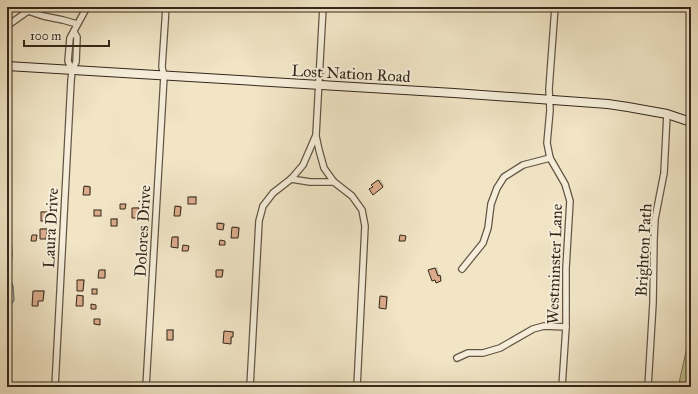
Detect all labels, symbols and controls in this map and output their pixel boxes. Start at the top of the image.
scale bar [24,22,109,48]
text: 100 m [30,29,61,43]
street label: Lost Nation Road [291,61,411,86]
street label: Dolores Drive [131,184,154,277]
street label: Laura Drive [39,187,62,269]
street label: Westminster Lane [543,203,566,325]
street label: Brighton Path [632,203,656,297]

